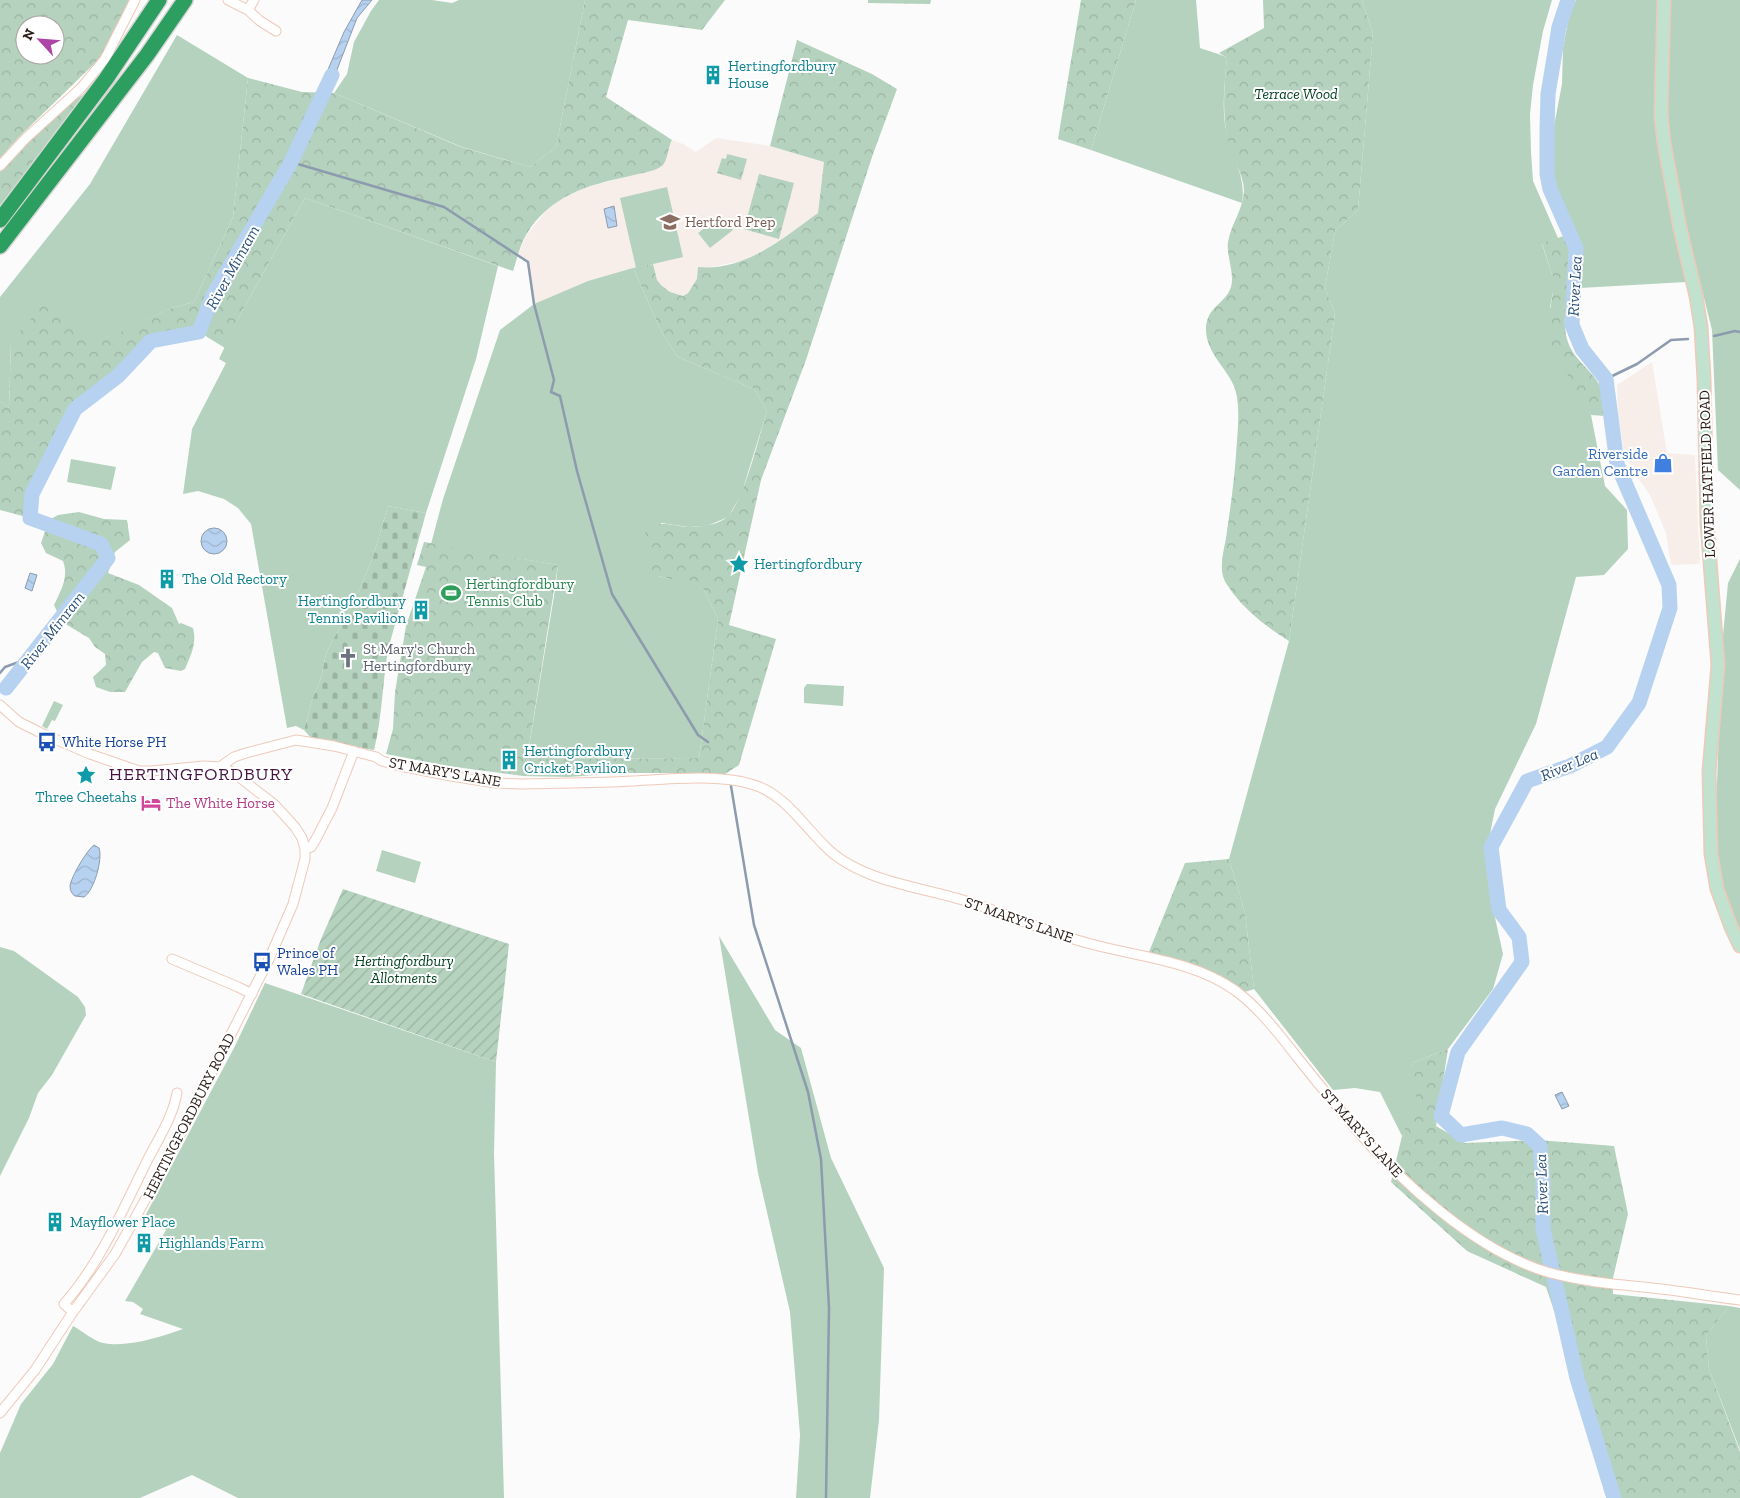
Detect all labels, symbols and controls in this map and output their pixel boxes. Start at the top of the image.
north arrow [15,15,65,65]
text: N [19,26,39,43]
place label: Hertingfordbury House [728,57,837,92]
building icon: Hertingfordbury House [702,64,724,86]
park label: Terrace Wood [1254,85,1338,103]
school or university icon: Hertford Prep [659,211,681,233]
place label: Hertford Prep [685,213,775,231]
water label: River Mimram [202,222,264,313]
water label: River Lea [1563,255,1586,317]
street label: LOWER HATFIELD ROAD [1695,390,1719,558]
place label: Riverside Garden Centre [1553,445,1648,480]
shop icon: Riverside Garden Centre [1652,452,1674,474]
place icon: Hertingfordbury [728,553,750,575]
place label: Hertingfordbury [754,555,863,573]
building icon: The Old Rectory [156,568,178,590]
place label: The Old Rectory [182,570,287,588]
place label: Hertingfordbury Tennis Club [466,575,575,610]
sports icon: Hertingfordbury Tennis Club [440,582,462,604]
water label: River Mimram [16,587,89,673]
place label: Hertingfordbury Tennis Pavilion [298,592,406,627]
building icon: Hertingfordbury Tennis Pavilion [410,599,432,621]
place label: St Mary's Church Hertingfordbury [363,640,476,675]
church icon: St Mary's Church Hertingfordbury [337,647,359,669]
bus stop icon: White Horse PH [36,731,58,753]
place label: White Horse PH [62,733,166,751]
place label: Hertingfordbury Cricket Pavilion [524,742,633,777]
water label: River Lea [1538,744,1601,785]
building icon: Hertingfordbury Cricket Pavilion [498,749,520,771]
street label: ST MARY'S LANE [388,753,503,791]
district label: HERTINGFORDBURY [109,763,293,785]
place icon: Three Cheetahs [75,764,97,786]
place label: Three Cheetahs [35,788,137,806]
hotel icon: The White Horse [140,792,162,814]
place label: The White Horse [166,794,275,812]
street label: ST MARY'S LANE [962,893,1076,947]
place label: Prince of Wales PH [277,944,338,979]
bus stop icon: Prince of Wales PH [251,951,273,973]
park label: Hertingfordbury Allotments [355,952,453,987]
street label: HERTINGFORDBURY ROAD [139,1030,239,1202]
street label: ST MARY'S LANE [1317,1085,1407,1181]
water label: River Lea [1531,1153,1552,1214]
building icon: Mayflower Place [44,1211,66,1233]
place label: Mayflower Place [70,1213,175,1231]
building icon: Highlands Farm [133,1232,155,1254]
place label: Highlands Farm [159,1234,264,1252]

